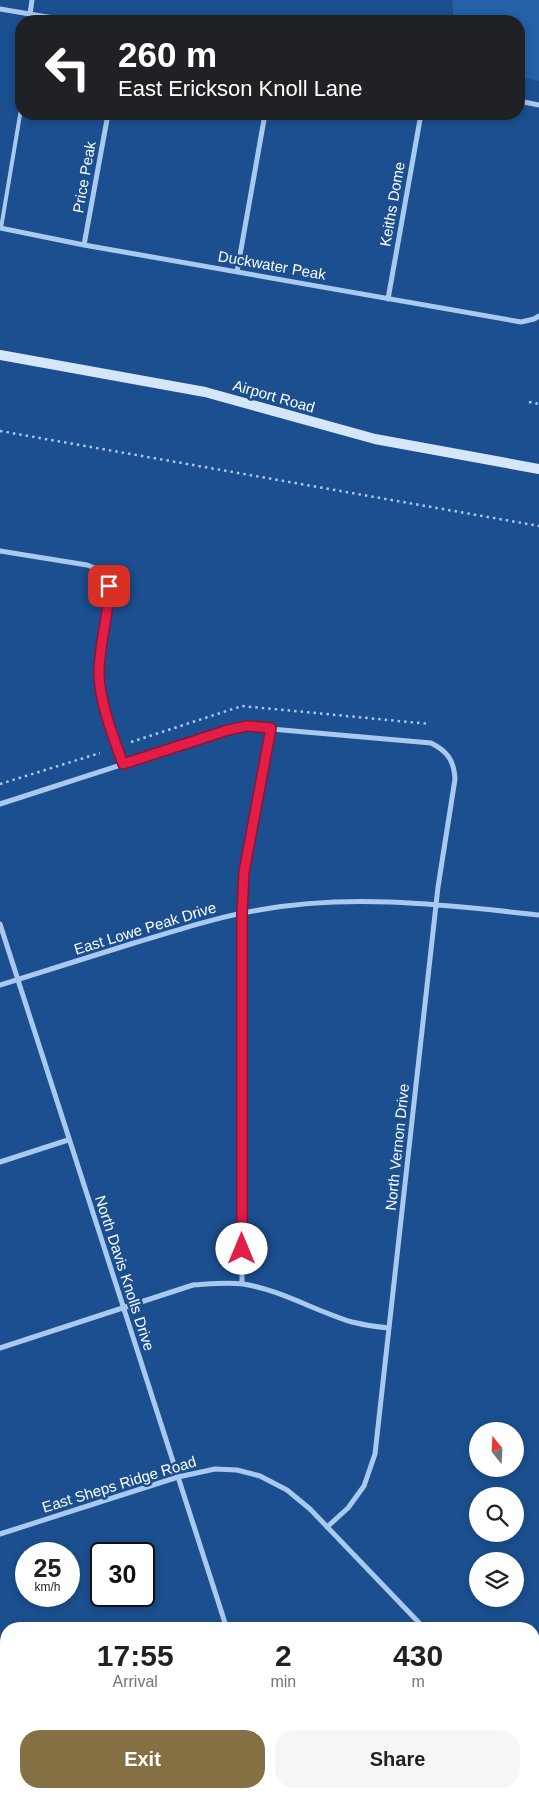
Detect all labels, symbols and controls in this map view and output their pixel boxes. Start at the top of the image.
icon: left [35,35,100,100]
text: 260 m [118,35,217,74]
text: East Erickson Knoll Lane [118,76,363,101]
street label: Price Peak [69,139,99,214]
street label: Keiths Dome [376,160,408,248]
street label: Duckwater Peak [217,247,328,283]
street label: Airport Road [231,376,317,416]
pin [88,565,130,607]
icon: arrive [95,572,123,600]
street label: East Lowe Peak Drive [72,898,218,958]
street label: North Vernon Drive [382,1083,412,1211]
street label: North Davis Knolls Drive [92,1193,158,1353]
position arrow [215,1222,267,1274]
north arrow [469,1422,524,1478]
map controls [469,1422,524,1607]
street label: East Sheps Ridge Road [40,1452,198,1516]
button: search [469,1487,524,1542]
speed limit sign: 30 [90,1542,155,1607]
button: layers [469,1552,524,1607]
text: 25 [34,1554,61,1582]
text: km/h [34,1580,61,1594]
text: 17:55 [97,1639,174,1672]
text: 2 [275,1639,292,1672]
text: 430 [393,1639,443,1672]
text: Arrival [113,1673,158,1690]
text: min [270,1673,296,1690]
text: m [411,1673,425,1690]
button: Exit [20,1730,265,1788]
button: Share [275,1730,520,1788]

